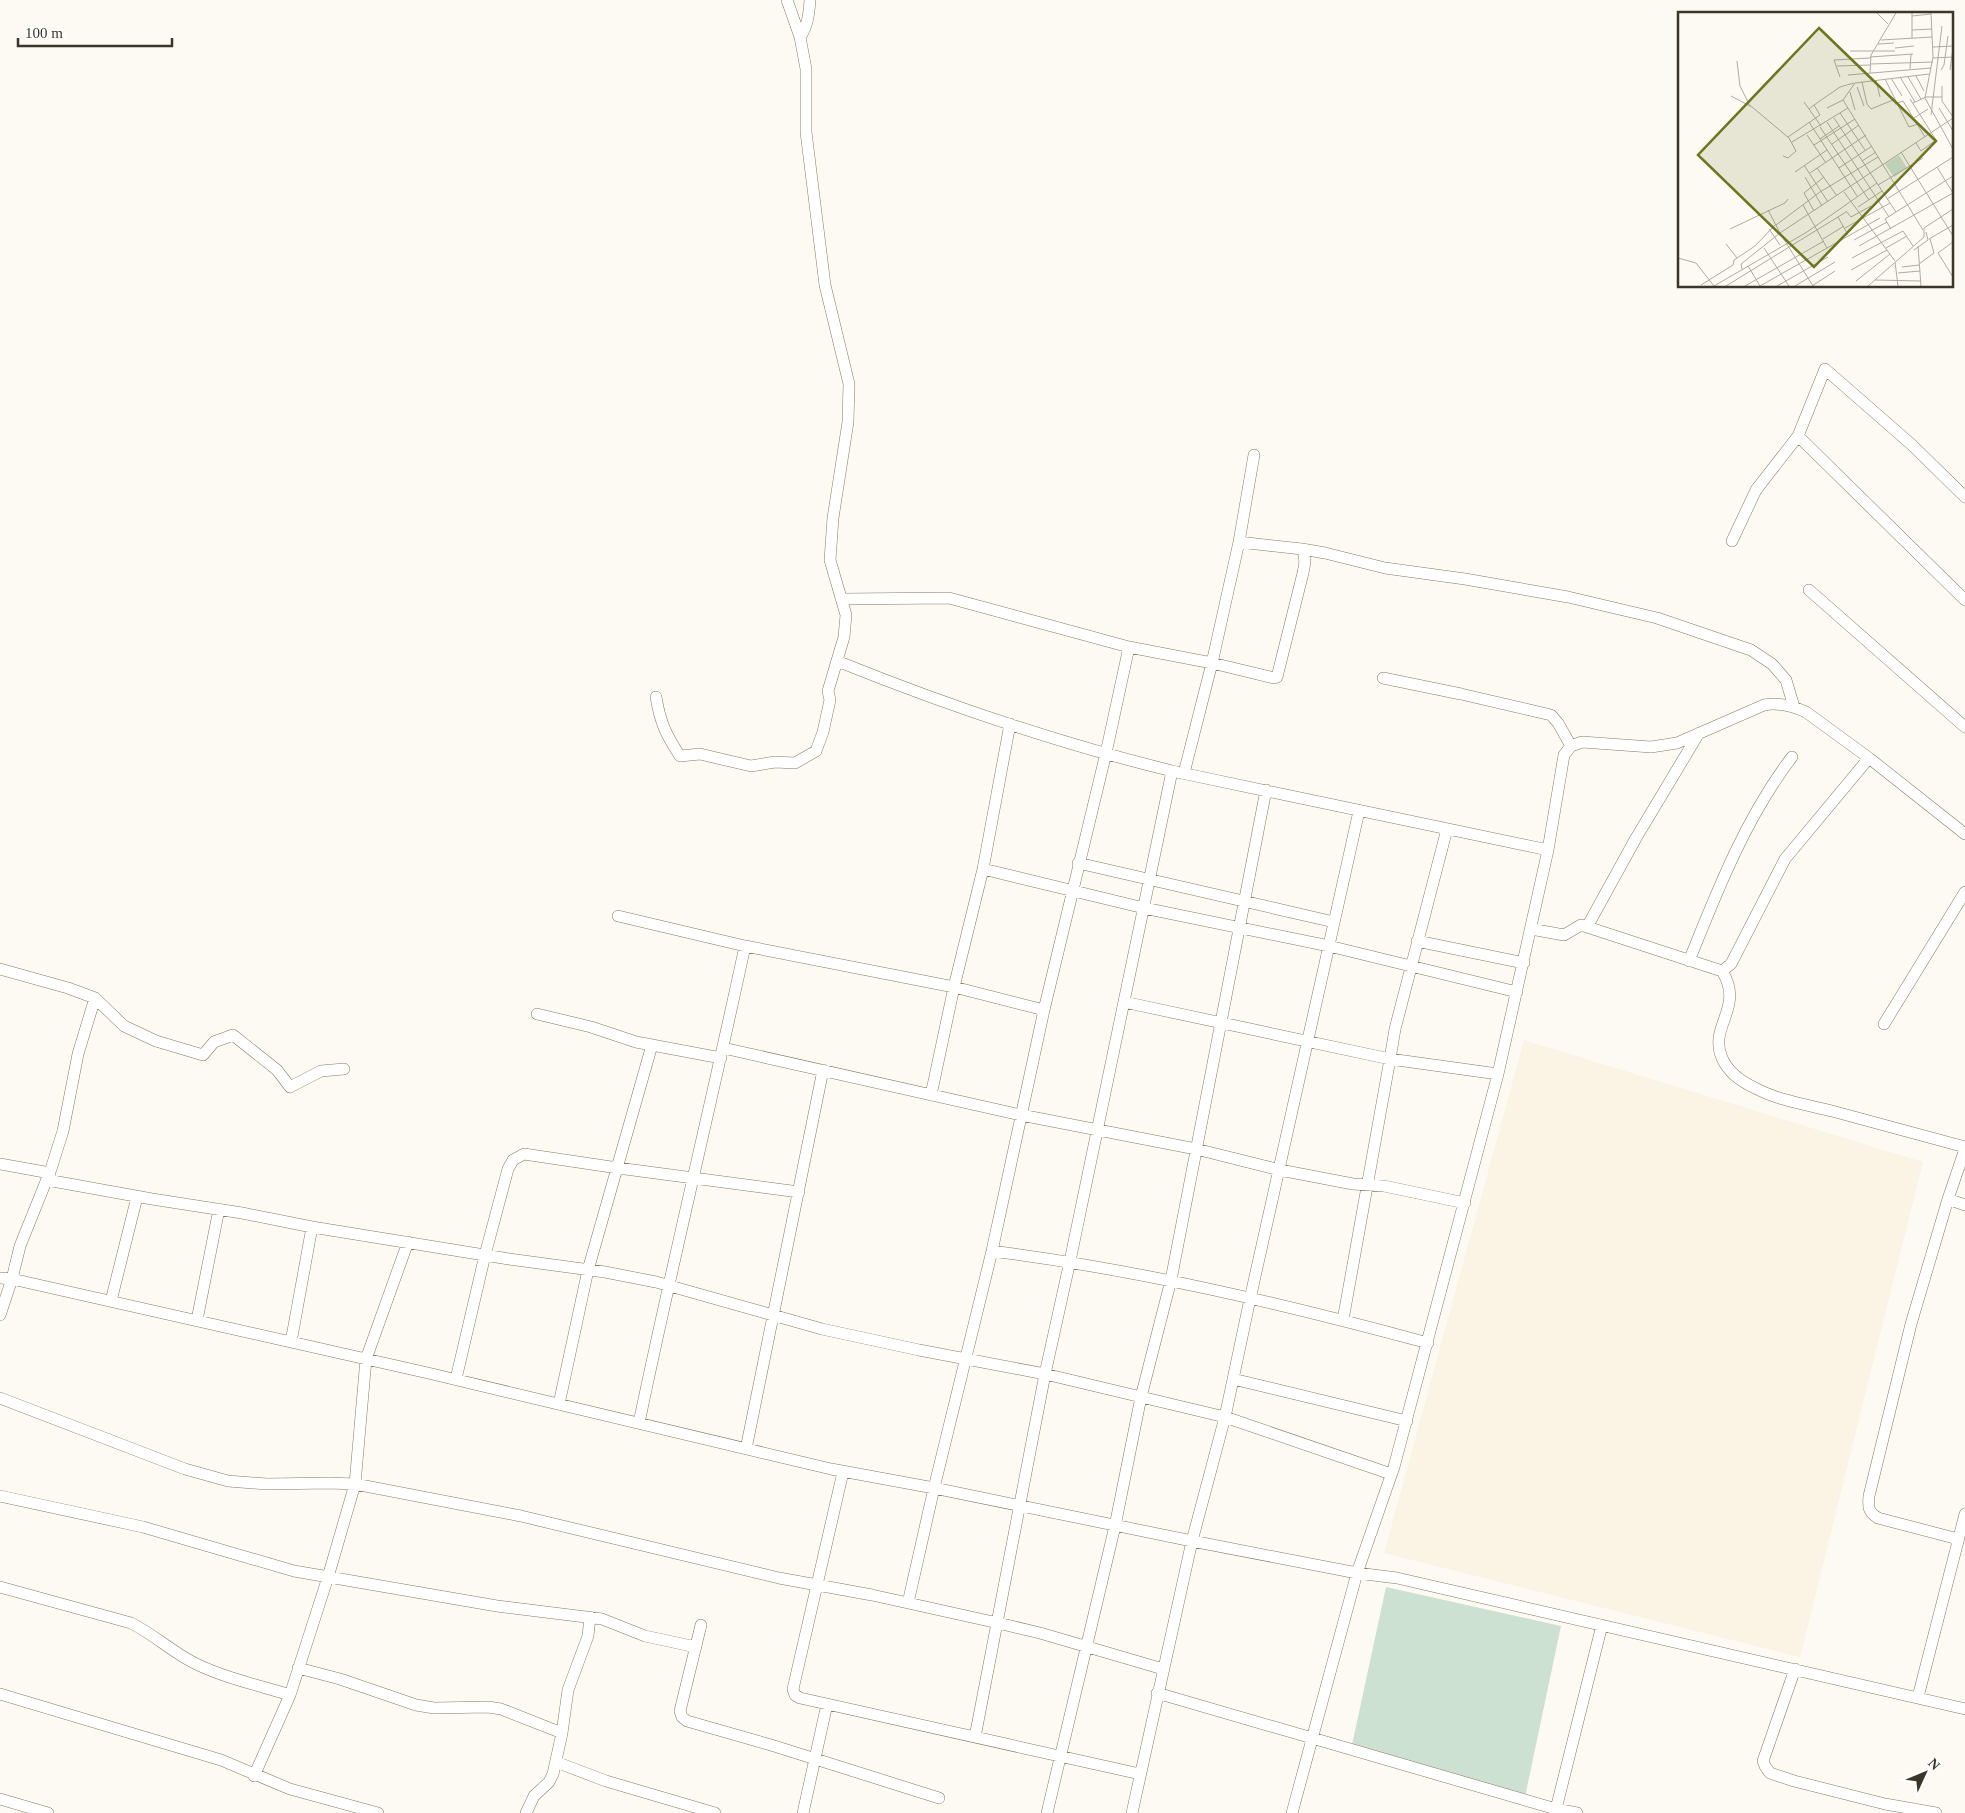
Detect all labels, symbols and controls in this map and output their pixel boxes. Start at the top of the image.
inset map [1678,12,1952,288]
scale bar [18,15,171,47]
text: 100 m [25,25,63,41]
north arrow [1900,1748,1950,1798]
text: N [1925,1755,1943,1773]

